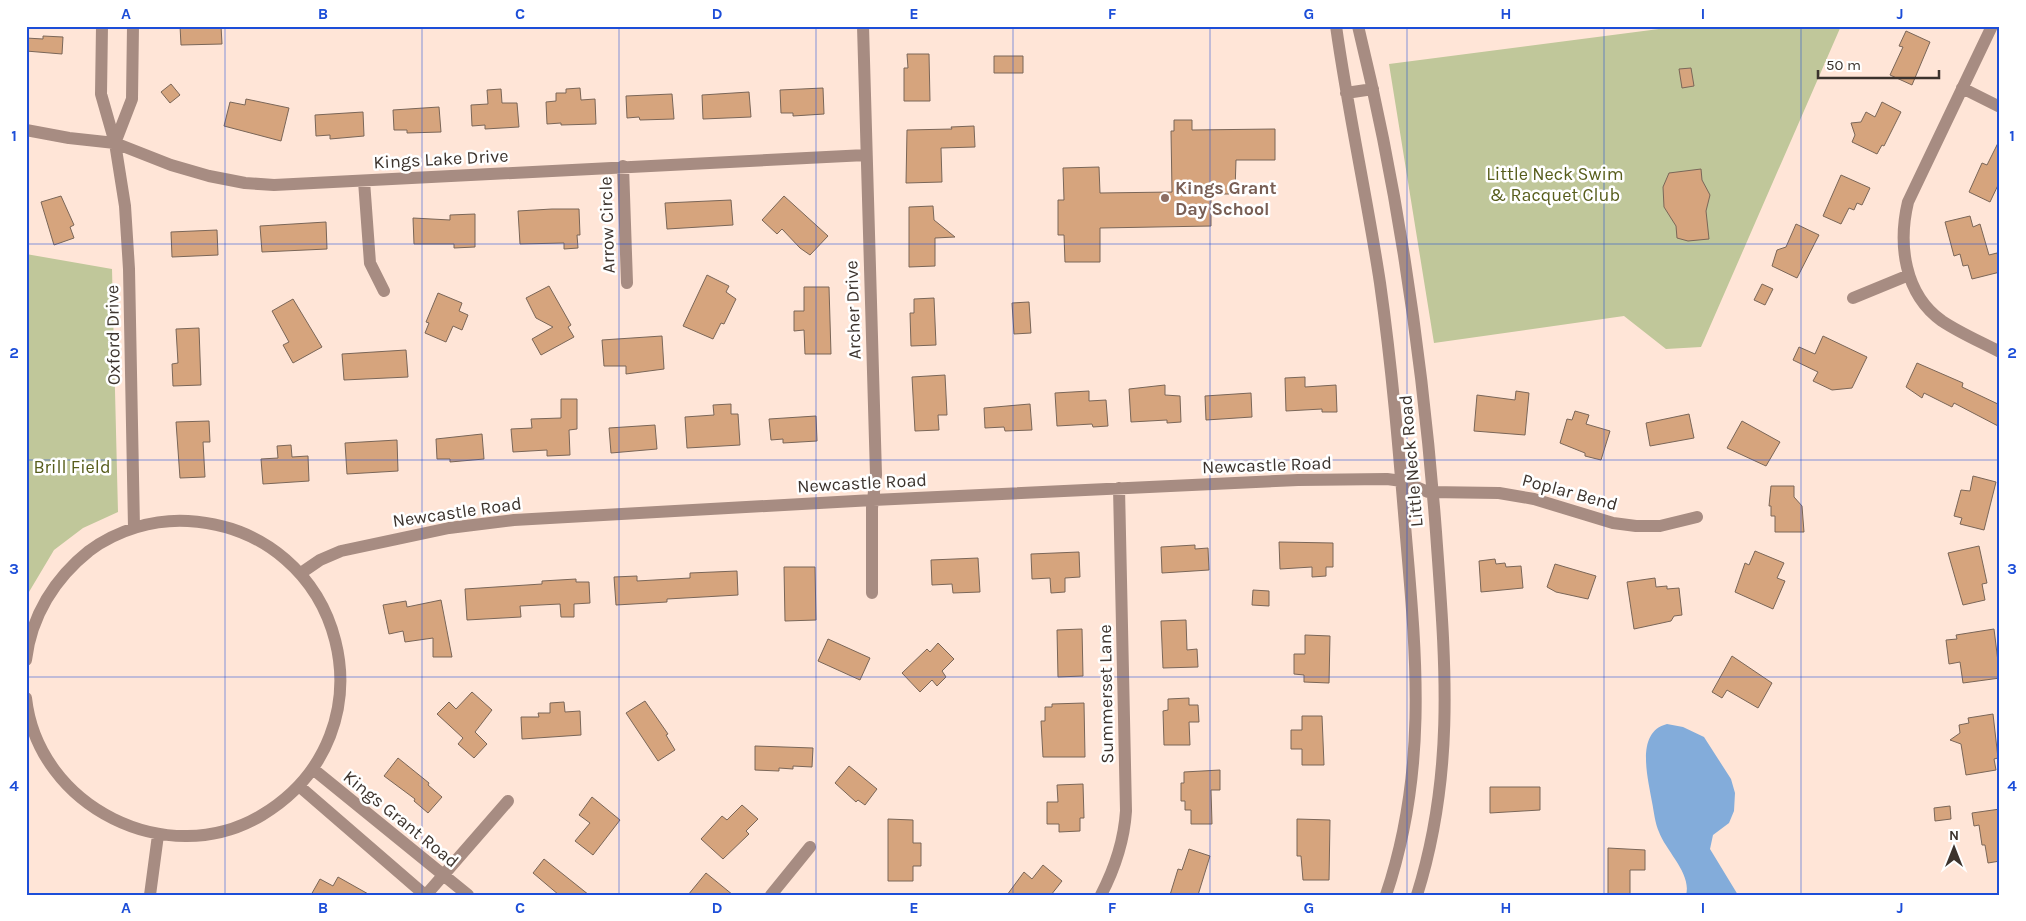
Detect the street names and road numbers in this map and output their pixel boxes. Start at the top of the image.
street label: Kings Lake Drive [373,144,509,174]
street label: Arrow Circle [594,176,620,274]
street label: Archer Drive [840,260,866,360]
street label: Oxford Drive [101,285,125,385]
street label: Little Neck Road [1394,394,1428,528]
street label: Newcastle Road [1202,452,1332,478]
street label: Newcastle Road [797,469,927,497]
street label: Poplar Bend [1520,469,1620,515]
street label: Newcastle Road [391,492,523,532]
street label: Summerset Lane [1094,624,1118,764]
street label: Kings Grant Road [339,766,463,872]

